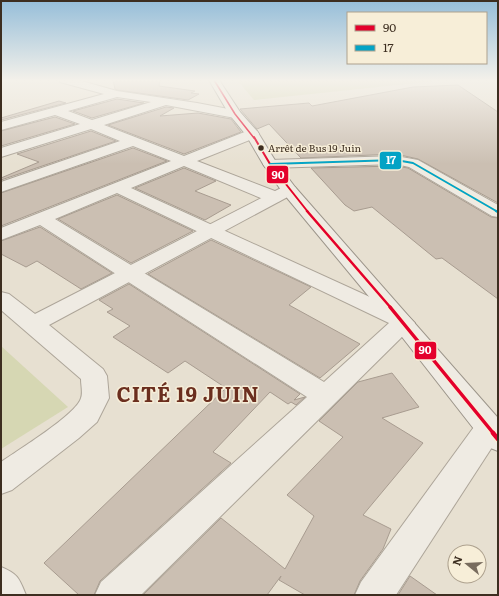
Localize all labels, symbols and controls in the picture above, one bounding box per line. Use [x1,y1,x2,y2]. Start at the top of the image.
legend [347,12,487,64]
text: 90 [383,18,396,36]
text: 17 [383,38,394,56]
place label: Arrêt de Bus 19 Juin [268,140,361,155]
marker: Arrêt de Bus 19 Juin [256,143,266,153]
line badge: 17 [379,151,402,170]
text: 17 [386,151,396,167]
line badge: 90 [266,165,289,184]
text: 90 [271,166,285,182]
line badge: 90 [414,341,437,360]
text: 90 [418,341,432,357]
district label: CITÉ 19 JUIN [117,378,259,408]
north arrow [447,544,487,584]
text: N [448,554,466,567]

